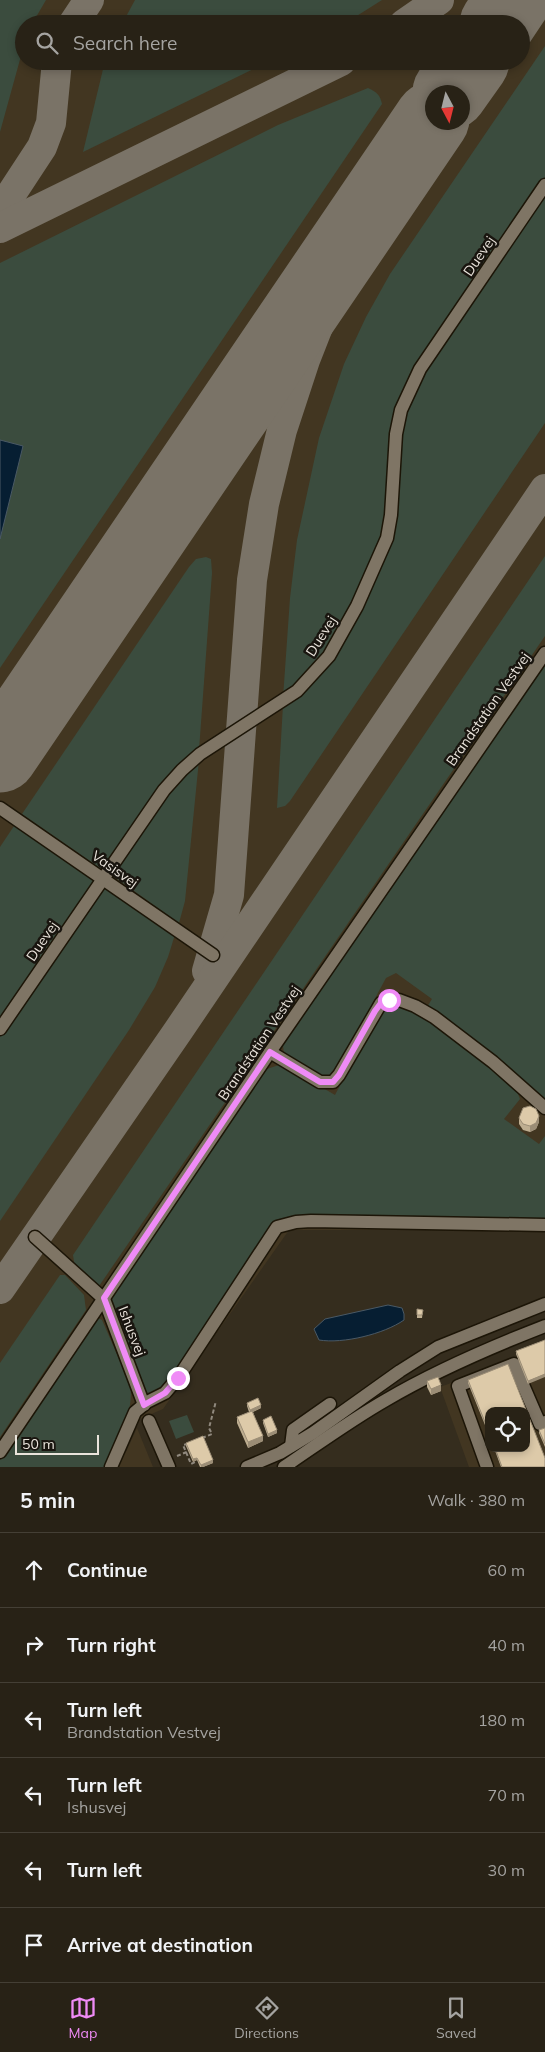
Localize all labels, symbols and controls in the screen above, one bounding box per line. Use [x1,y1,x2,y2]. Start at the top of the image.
search box [15,15,530,70]
icon: search [33,29,61,57]
text: Search here [73,31,177,55]
north arrow [425,85,470,130]
street label: Duevej [459,233,499,279]
street label: Duevej [302,612,340,660]
street label: Brandstation Vestvej [442,649,534,769]
street label: Vasisvej [88,847,142,891]
street label: Duevej [22,918,62,964]
street label: Brandstation Vestvej [214,982,304,1104]
route start [378,989,401,1012]
street label: Ishusvej [114,1304,150,1358]
route end [167,1367,190,1390]
map controls [485,1407,530,1452]
button: locate [485,1407,530,1452]
scale bar [15,1432,99,1455]
text: 50 m [22,1435,55,1453]
text: 5 min [20,1487,75,1513]
text: Walk · 380 m [427,1490,525,1510]
icon: ahead [20,1556,48,1584]
text: Continue [67,1558,147,1582]
text: 60 m [488,1560,525,1580]
icon: right [20,1631,48,1659]
text: Turn right [67,1633,156,1657]
text: 40 m [488,1635,525,1655]
text: Turn left [67,1698,142,1722]
icon: left [20,1706,48,1734]
text: 180 m [478,1710,525,1730]
text: Brandstation Vestvej [67,1722,221,1742]
text: Turn left [67,1773,142,1797]
icon: left [20,1781,48,1809]
text: 70 m [488,1785,525,1805]
text: Ishusvej [67,1797,126,1817]
icon: left [20,1856,48,1884]
text: Turn left [67,1858,142,1882]
text: 30 m [488,1860,525,1880]
icon: arrive [20,1931,48,1959]
text: Arrive at destination [67,1933,253,1957]
tab: Map [69,1994,97,2042]
tab: Directions [234,1994,299,2042]
tab: Saved [436,1994,476,2042]

